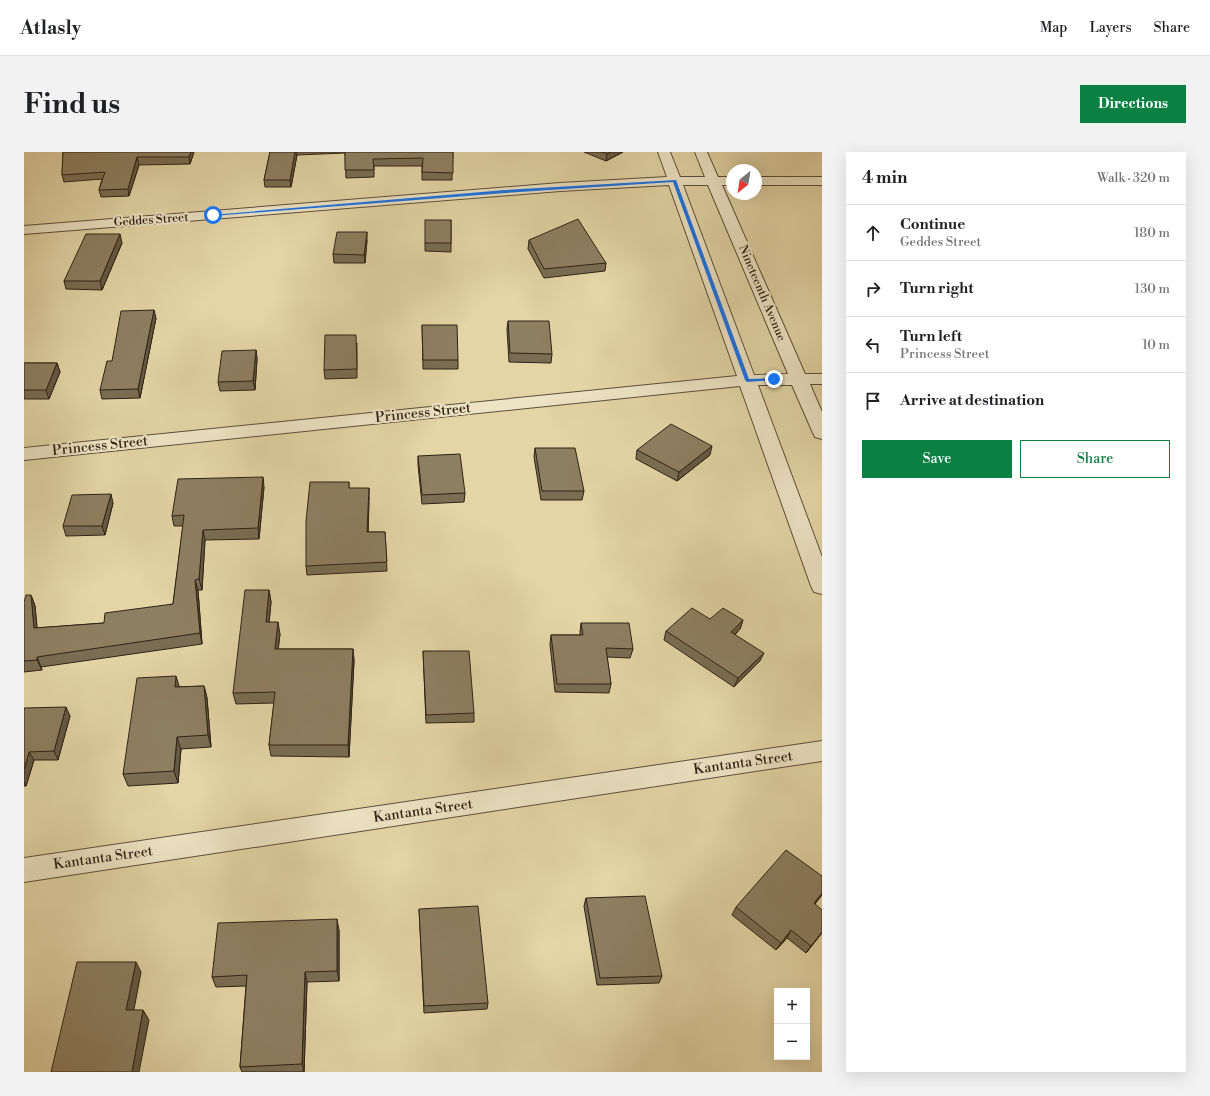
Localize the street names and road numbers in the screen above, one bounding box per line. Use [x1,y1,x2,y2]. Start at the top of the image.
street label: Geddes Street [113,210,190,230]
street label: Nineteenth Avenue [735,243,789,343]
street label: Princess Street [374,399,472,427]
street label: Princess Street [51,432,149,460]
street label: Kantanta Street [692,747,794,779]
street label: Kantanta Street [372,795,474,827]
street label: Kantanta Street [52,842,154,874]

